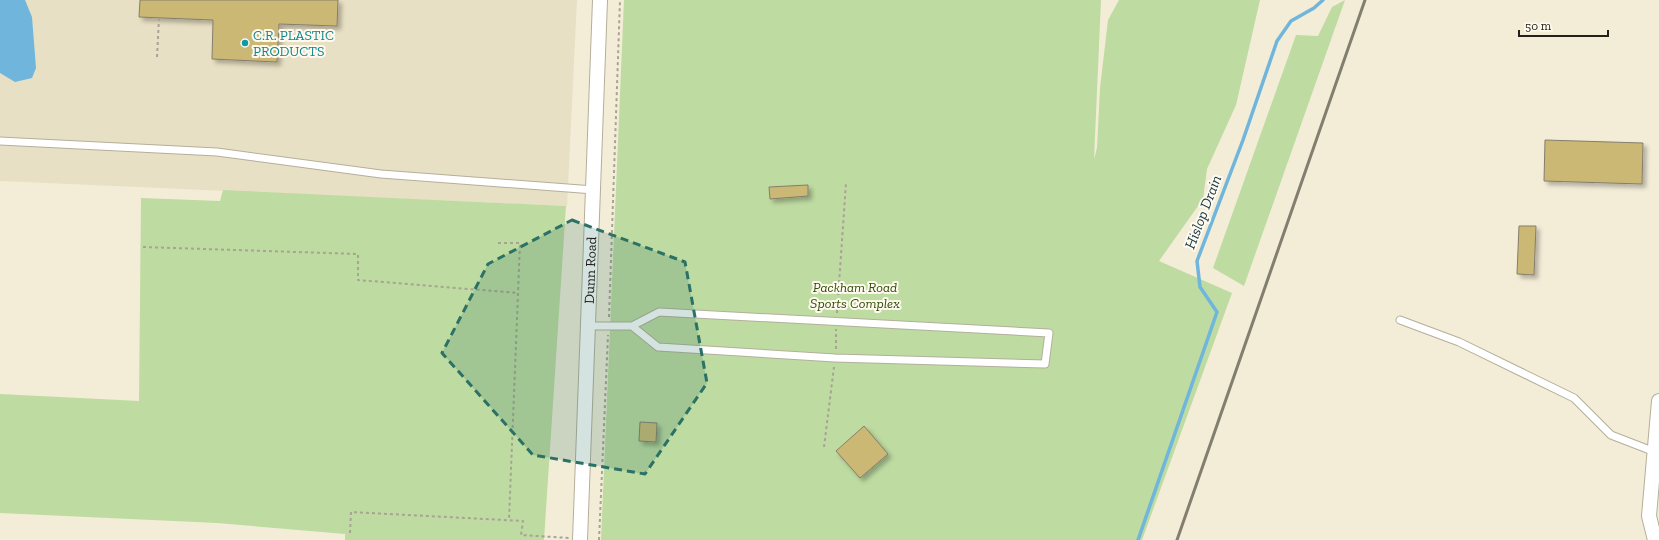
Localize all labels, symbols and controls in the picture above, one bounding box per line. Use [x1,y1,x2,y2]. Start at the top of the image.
scale bar [1519,12,1608,38]
text: 50 m [1525,19,1552,33]
place label: C.R. PLASTIC PRODUCTS [253,27,334,60]
marker: C.R. PLASTIC PRODUCTS [240,38,250,48]
water label: Hislop Drain [1181,173,1225,251]
street label: Dunn Road [580,236,600,304]
park label: Packham Road Sports Complex [810,279,900,312]

